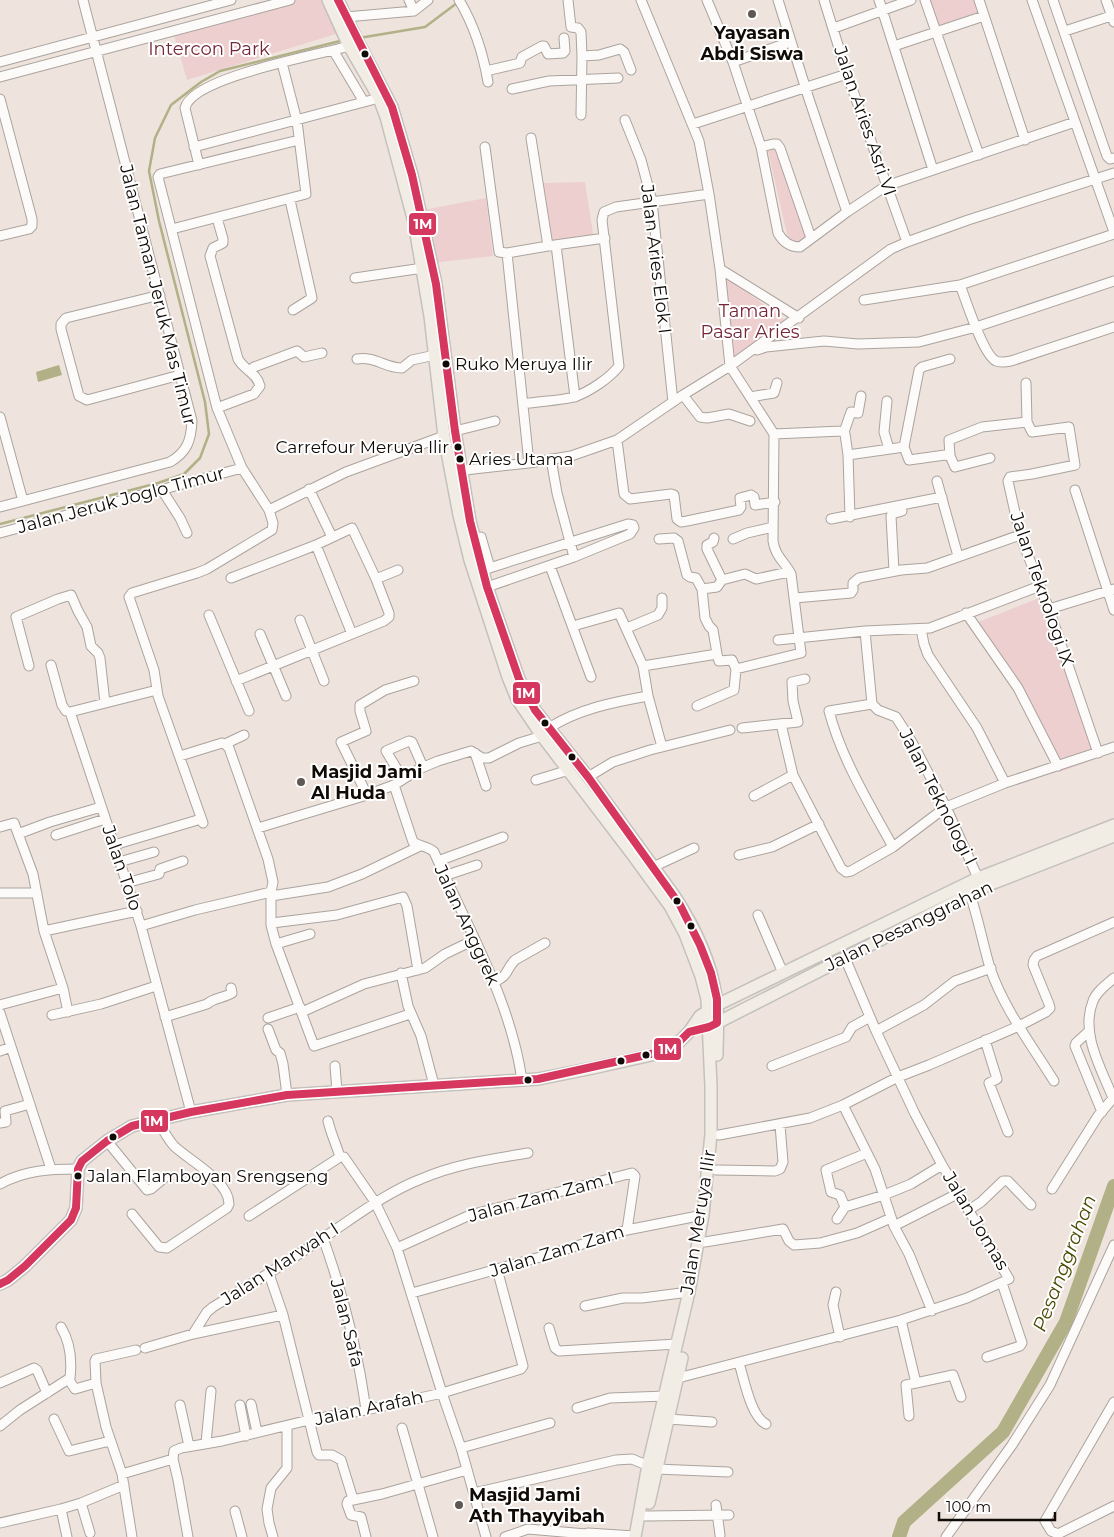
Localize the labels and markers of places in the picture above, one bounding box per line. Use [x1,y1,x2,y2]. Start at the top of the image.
marker: Yayasan Abdi Siswa [746,8,758,20]
place label: Yayasan Abdi Siswa [699,22,804,65]
unlabelled marker [360,49,370,59]
place label: Ruko Meruya Ilir [455,354,593,374]
marker: Ruko Meruya Ilir [441,359,451,369]
place label: Carrefour Meruya Ilir [275,437,449,457]
marker: Carrefour Meruya Ilir [453,442,463,452]
place label: Aries Utama [469,449,574,469]
marker: Aries Utama [455,454,465,464]
unlabelled marker [540,718,550,728]
unlabelled marker [567,752,577,762]
place label: Masjid Jami Al Huda [310,761,423,804]
marker: Masjid Jami Al Huda [295,776,307,788]
unlabelled marker [672,896,682,906]
unlabelled marker [686,921,696,931]
unlabelled marker [641,1050,651,1060]
unlabelled marker [616,1056,626,1066]
unlabelled marker [523,1075,533,1085]
unlabelled marker [108,1132,118,1142]
place label: Jalan Flamboyan Srengseng [86,1166,328,1186]
marker: Jalan Flamboyan Srengseng [73,1171,83,1181]
place label: Masjid Jami Ath Thayyibah [468,1484,605,1527]
marker: Masjid Jami Ath Thayyibah [453,1499,465,1511]

